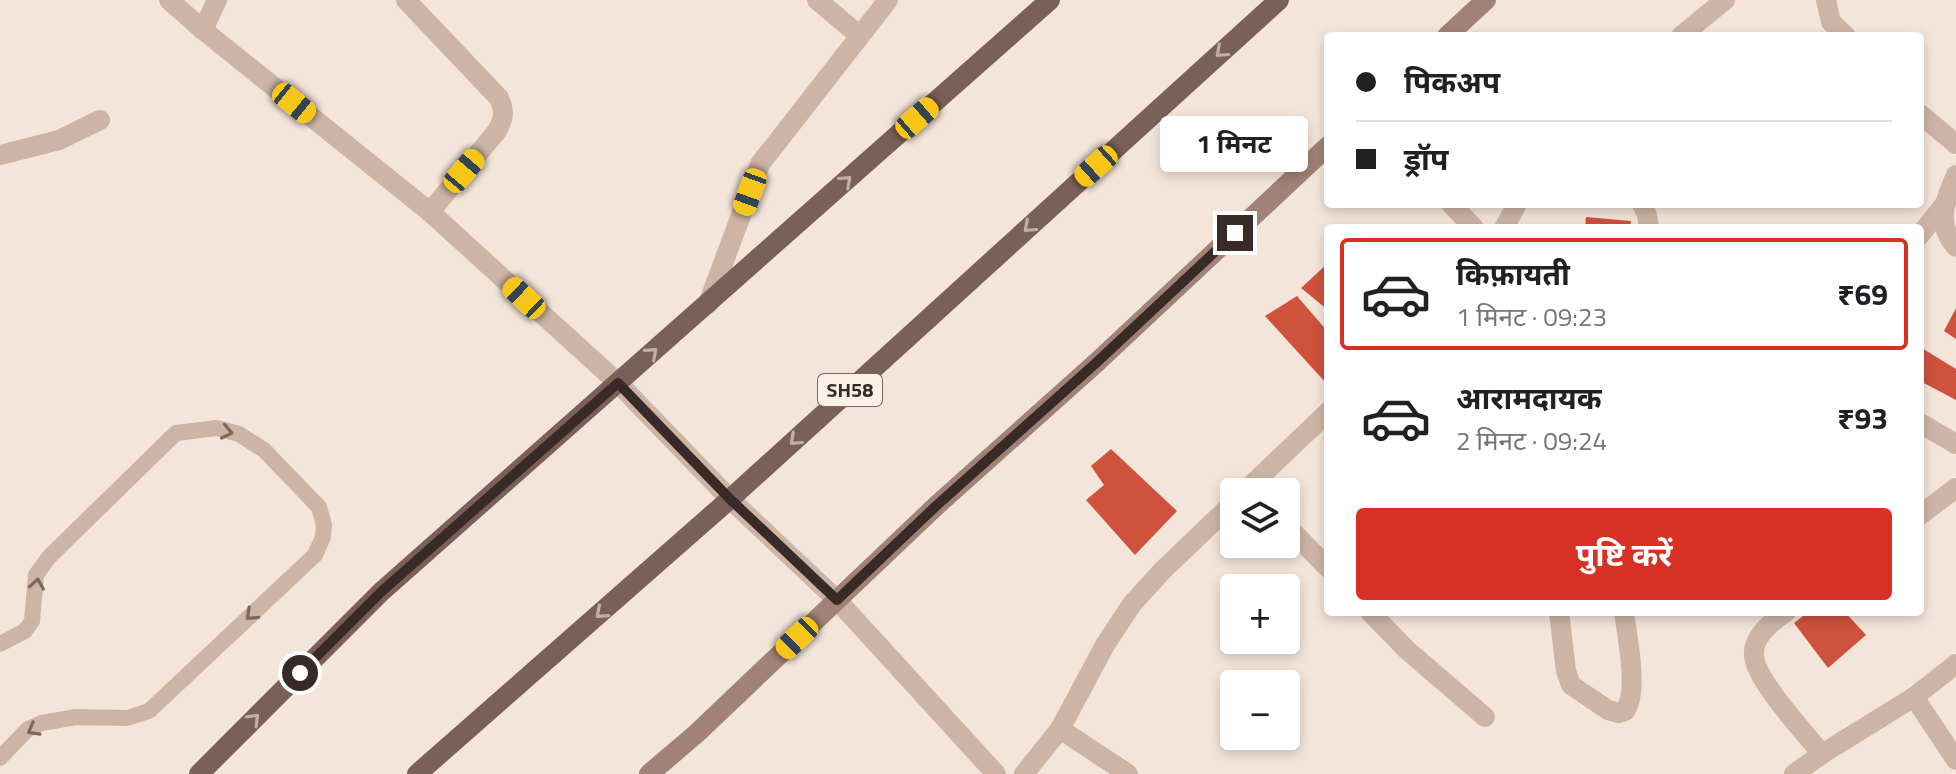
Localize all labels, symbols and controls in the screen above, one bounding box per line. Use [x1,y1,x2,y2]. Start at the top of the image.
one-way arrow [1216,43,1231,57]
text: पिकअप [1404,59,1500,105]
car [268,79,320,127]
car [891,93,943,143]
callout: 1 मिनट [1161,117,1309,173]
text: 1 मिनट [1197,124,1271,163]
text: ड्रॉप [1404,136,1448,182]
car [1070,141,1122,191]
car [439,145,489,197]
car [731,165,769,219]
one-way arrow [837,176,852,191]
route end [1217,215,1253,251]
one-way arrow [1024,218,1038,233]
text: किफ़ायती [1456,251,1570,297]
icon: car [1360,258,1432,330]
text: ₹69 [1837,271,1888,317]
car [498,273,550,323]
text: 1 मिनट · 09:23 [1456,297,1607,336]
one-way arrow [642,349,657,363]
road number: SH58 [818,374,882,406]
text: आरामदायक [1456,375,1602,421]
icon: car [1360,382,1432,454]
text: ₹93 [1837,395,1888,441]
text: 2 मिनट · 09:24 [1456,421,1607,460]
one-way arrow [219,423,233,440]
one-way arrow [790,430,805,445]
map controls [1220,478,1300,750]
button: layers [1220,478,1300,558]
button: पुष्टि करें [1356,508,1892,600]
button: + [1220,574,1300,654]
one-way arrow [28,578,45,591]
one-way arrow [595,603,610,617]
one-way arrow [246,606,260,621]
car [771,613,823,663]
route start [282,655,318,691]
button: − [1220,670,1300,750]
one-way arrow [245,714,259,728]
one-way arrow [27,720,41,735]

